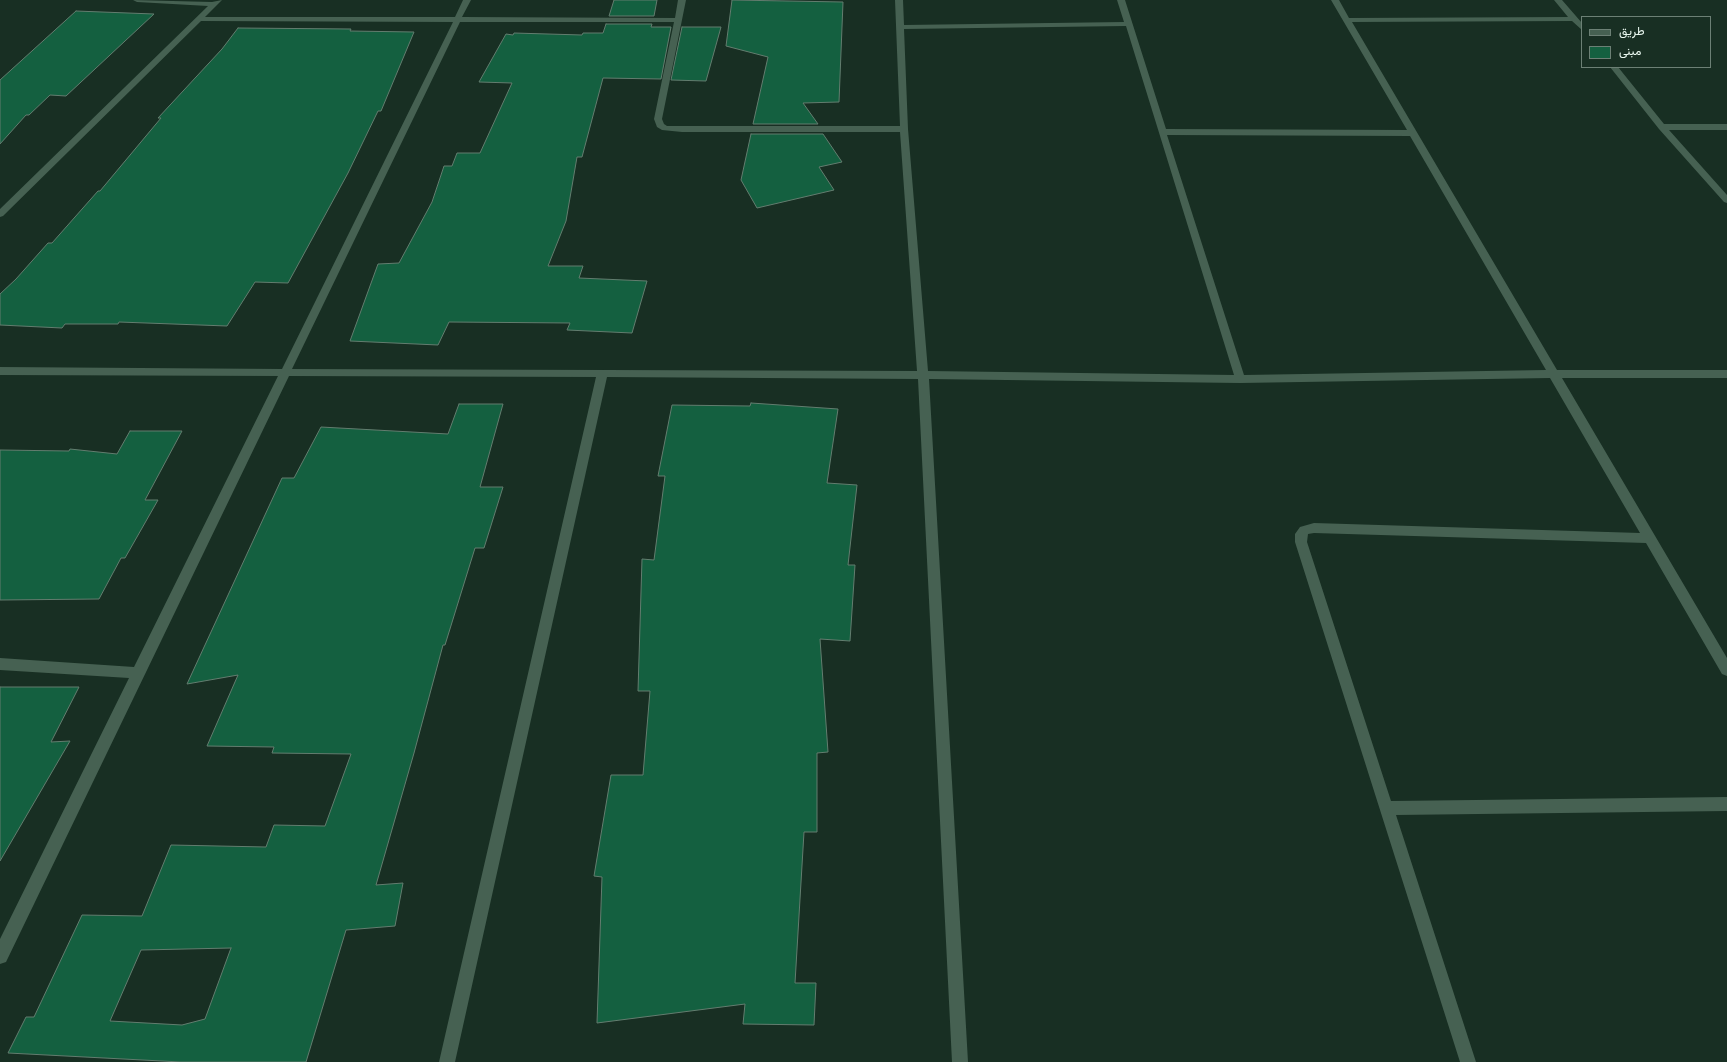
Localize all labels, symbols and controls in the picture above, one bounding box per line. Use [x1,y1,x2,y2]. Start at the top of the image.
legend [1581,16,1711,68]
text: طريق [1619,24,1644,38]
text: مبنى [1619,44,1641,58]

